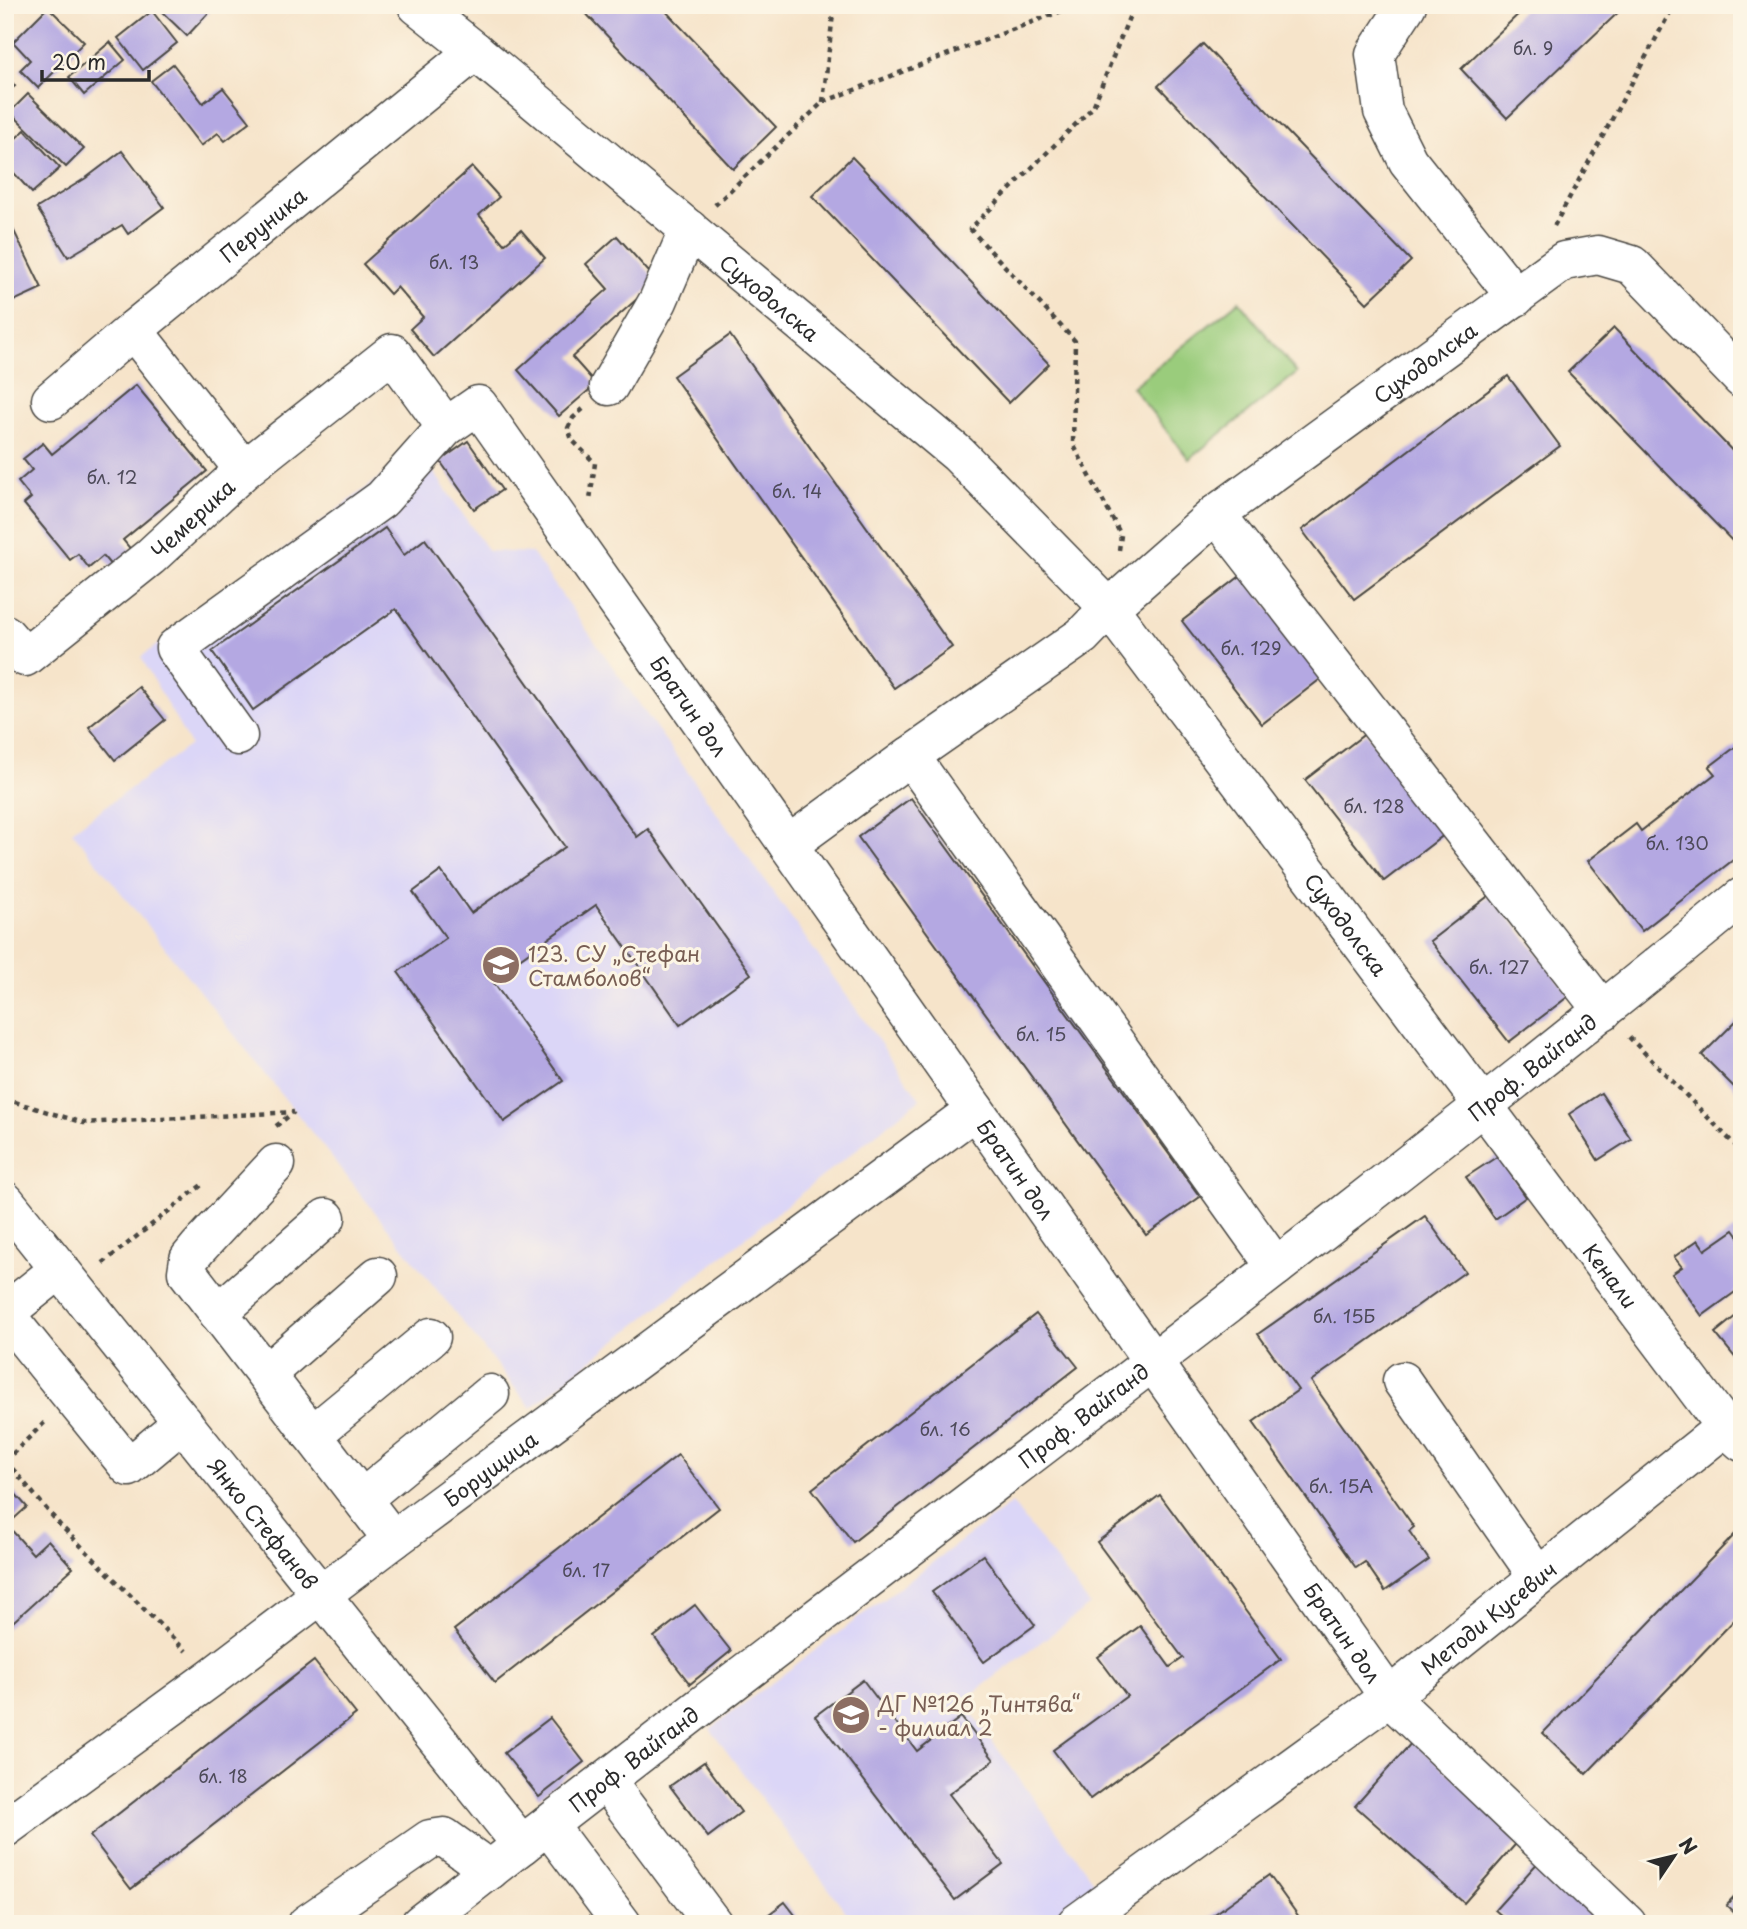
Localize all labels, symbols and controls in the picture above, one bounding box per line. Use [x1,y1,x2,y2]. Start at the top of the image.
house number: бл. 9 [1513,34,1553,61]
scale bar [42,38,149,82]
text: 20 m [52,45,106,77]
street label: Перуника [212,179,314,270]
street label: Суходолска [713,246,827,348]
house number: бл. 13 [429,248,479,275]
street label: Суходолска [1366,314,1483,411]
house number: бл. 12 [86,463,138,490]
street label: Чемерика [143,470,242,565]
house number: бл. 14 [772,477,822,504]
house number: бл. 129 [1220,634,1282,661]
street label: Братин дол [643,648,737,762]
house number: бл. 128 [1343,792,1405,819]
house number: бл. 130 [1645,829,1709,856]
street label: Суходолска [1297,866,1396,982]
place label: 123. СУ „Стефан Стамболов“ [528,937,700,993]
school or university icon: 123. СУ „Стефан Стамболов“ [480,944,522,986]
house number: бл. 127 [1469,953,1529,980]
street label: Проф. Вайганд [1460,1005,1603,1128]
house number: бл. 15 [1016,1020,1066,1047]
street label: Братин дол [970,1112,1063,1226]
street label: Кенали [1576,1236,1646,1315]
house number: бл. 15Б [1313,1302,1375,1329]
street label: Проф. Вайганд [1011,1355,1155,1475]
house number: бл. 16 [919,1415,971,1442]
street label: Борущица [436,1422,545,1514]
street label: Янко Стефанов [201,1450,326,1596]
house number: бл. 15А [1309,1472,1373,1499]
street label: Методи Кусевич [1413,1553,1563,1682]
house number: бл. 17 [562,1556,610,1583]
street label: Братин дол [1297,1575,1390,1689]
place label: ДГ №126 „Тинтява“ - филиал 2 [877,1687,1081,1743]
school or university icon: ДГ №126 „Тинтява“ - филиал 2 [830,1694,872,1736]
street label: Проф. Вайганд [561,1698,705,1819]
house number: бл. 18 [198,1762,248,1789]
north arrow [1638,1820,1708,1890]
text: N [1673,1831,1705,1860]

